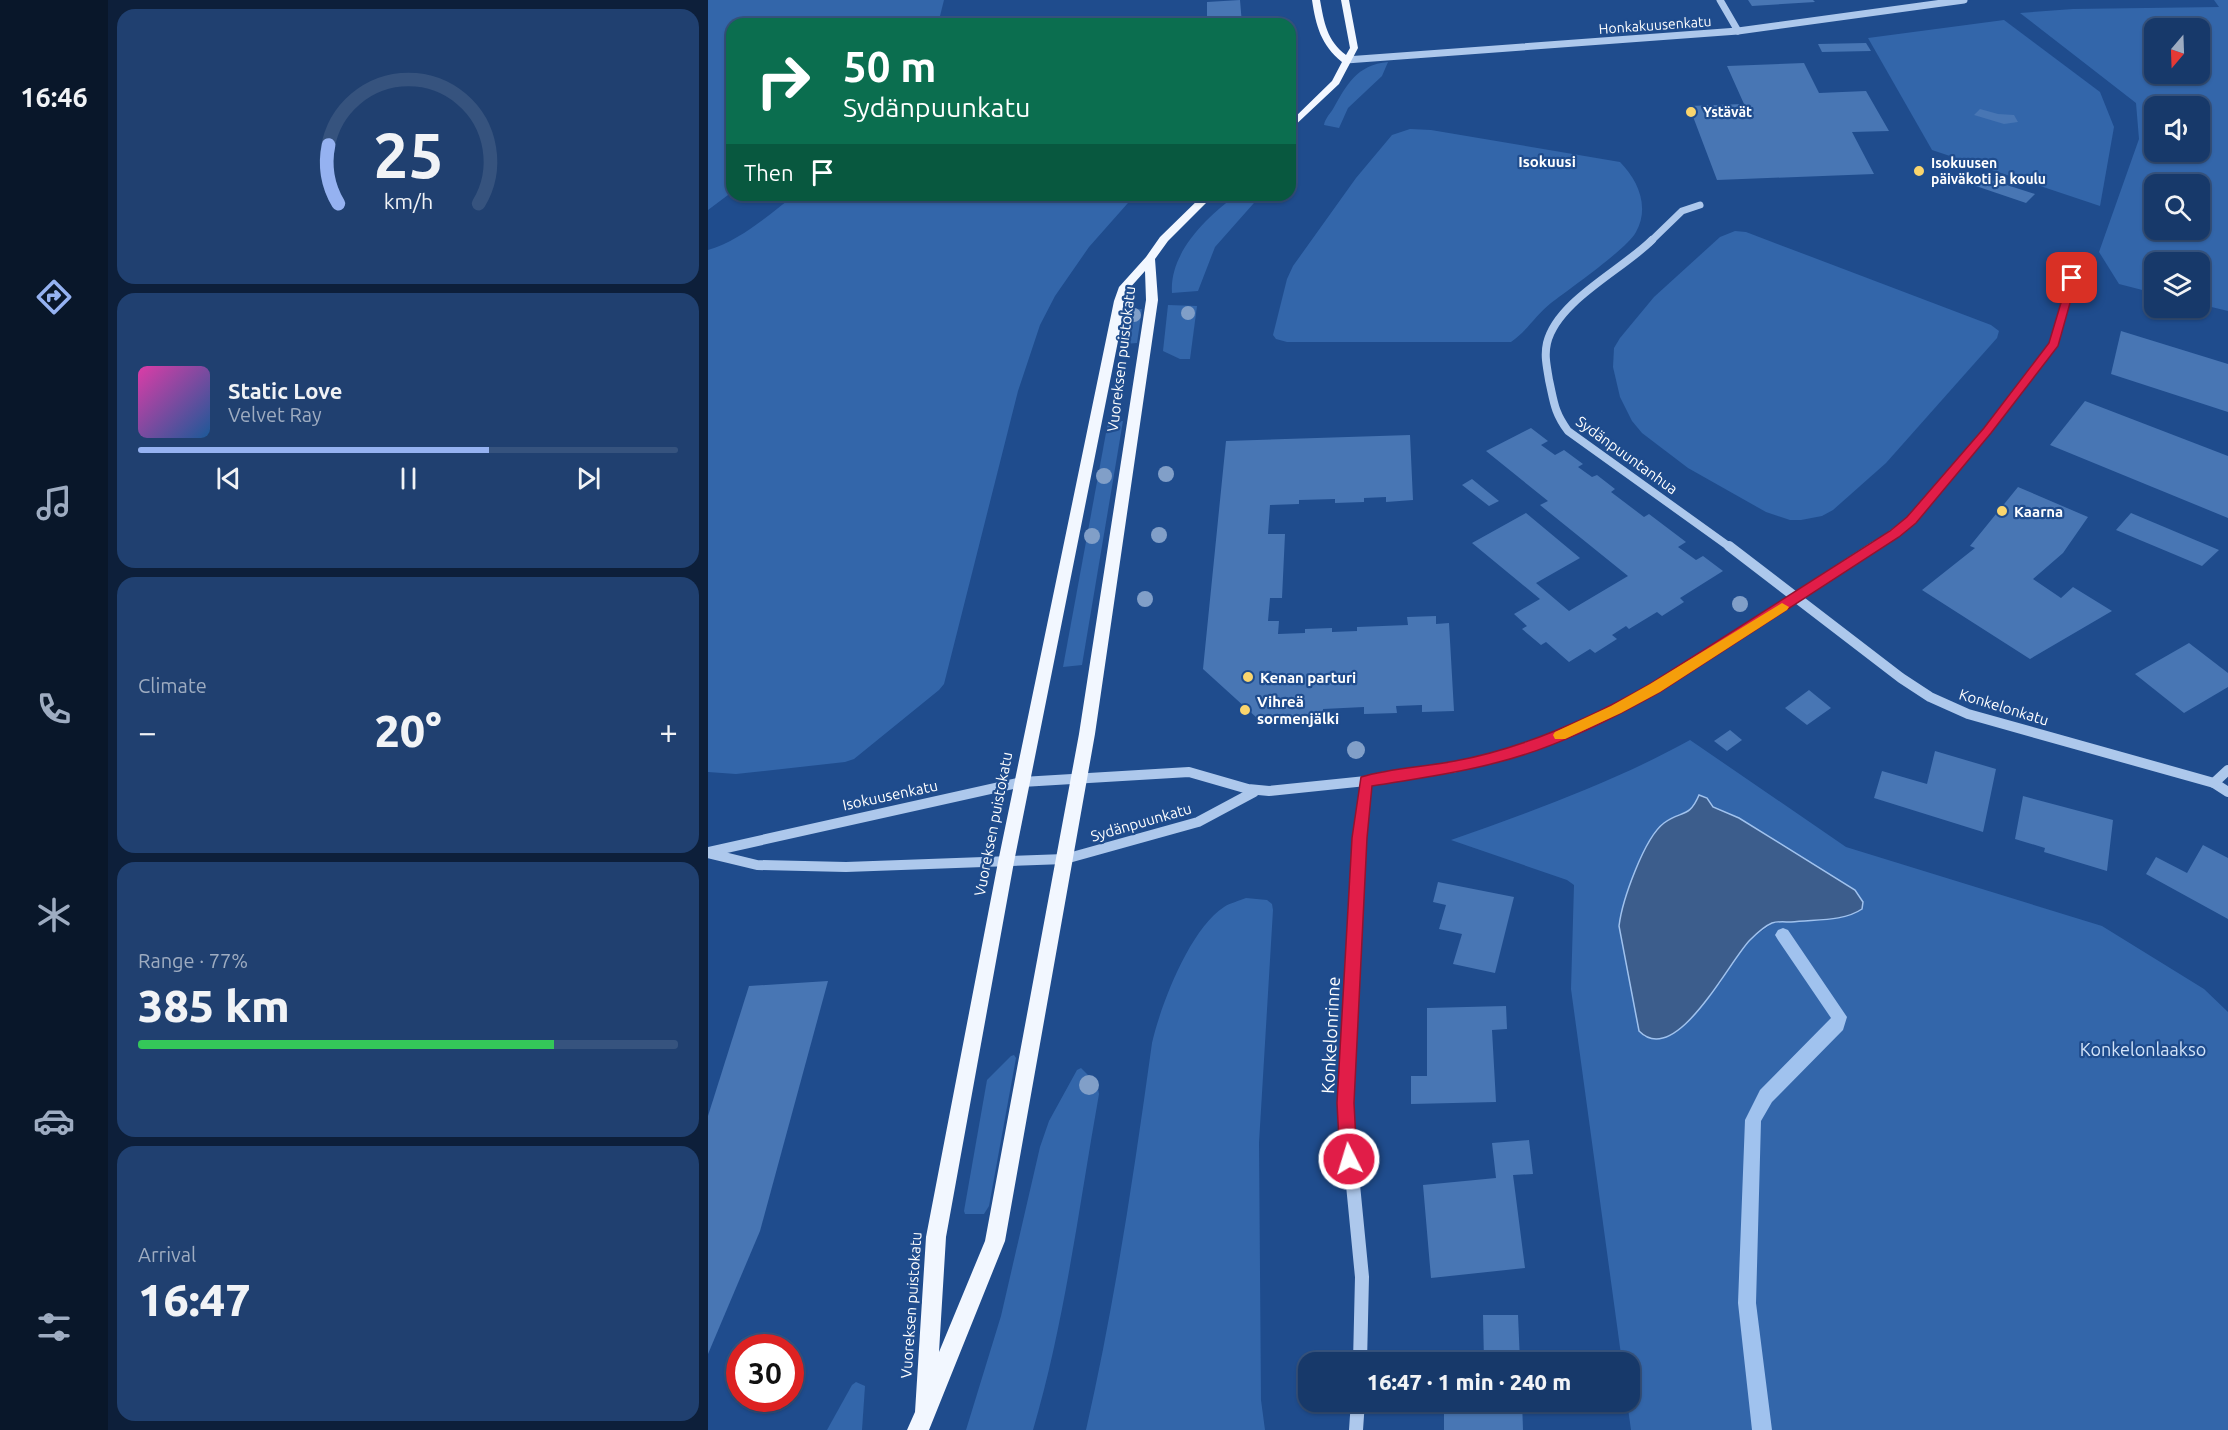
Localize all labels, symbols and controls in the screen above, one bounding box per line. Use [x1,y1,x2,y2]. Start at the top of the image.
street label: Honkakuusenkatu [1598,13,1712,37]
north arrow [2144,18,2210,84]
map controls [2144,18,2210,318]
icon: right [744,42,822,120]
text: 50 m [843,43,937,90]
text: 16:46 [20,82,88,112]
text: Sydänpuunkatu [843,92,1030,122]
button: sound [2144,96,2210,162]
place label: Ystävät [1703,104,1752,120]
marker: Ystävät [1684,105,1698,119]
text: 25 [373,120,443,190]
district label: Isokuusi [1518,153,1576,170]
place label: Isokuusen päiväkoti ja koulu [1931,155,2046,187]
icon: arrive [806,156,839,189]
text: Then [744,160,794,185]
marker: Isokuusen päiväkoti ja koulu [1912,164,1926,178]
button: search [2144,174,2210,240]
text: km/h [383,189,433,213]
pin [2046,252,2097,303]
button: layers [2144,252,2210,318]
icon: arrive [2055,261,2088,294]
icon: directions [33,276,75,318]
street label: Vuoreksen puistokatu [1104,285,1138,433]
text: Static Love [228,378,343,403]
text: Velvet Ray [228,403,322,426]
street label: Sydänpuuntanhua [1573,412,1681,498]
icon: previous [212,462,245,495]
icon: pause [392,462,425,495]
icon: next [572,462,605,495]
icon: music [33,482,75,524]
place label: Kaarna [2014,503,2063,520]
marker: Kaarna [1995,504,2009,518]
place label: Kenan parturi [1260,669,1356,686]
marker: Kenan parturi [1241,670,1255,684]
text: Climate [138,674,207,697]
street label: Konkelonkatu [1957,685,2051,729]
icon: phone [33,688,75,730]
place label: Vihreä sormenjälki [1257,693,1339,727]
marker: Vihreä sormenjälki [1238,703,1252,717]
text: 20° [374,705,442,756]
text: − [138,713,157,750]
text: + [659,713,678,750]
street label: Vuoreksen puistokatu [971,750,1015,898]
street label: Isokuusenkatu [841,777,939,813]
street label: Sydänpuunkatu [1089,799,1193,845]
icon: climate [33,894,75,936]
text: Range · 77% [138,949,248,972]
street label: Konkelonrinne [1317,976,1343,1094]
text: 385 km [138,980,290,1031]
park label: Konkelonlaakso [2080,1039,2206,1059]
icon: car [33,1100,75,1142]
position arrow [1317,1127,1381,1191]
street label: Vuoreksen puistokatu [897,1231,925,1379]
text: Arrival [138,1243,196,1266]
text: 16:47 [138,1274,251,1325]
icon: filters [33,1306,75,1348]
speed limit sign: 30 [726,1334,804,1412]
text: 16:47 · 1 min · 240 m [1367,1369,1571,1394]

